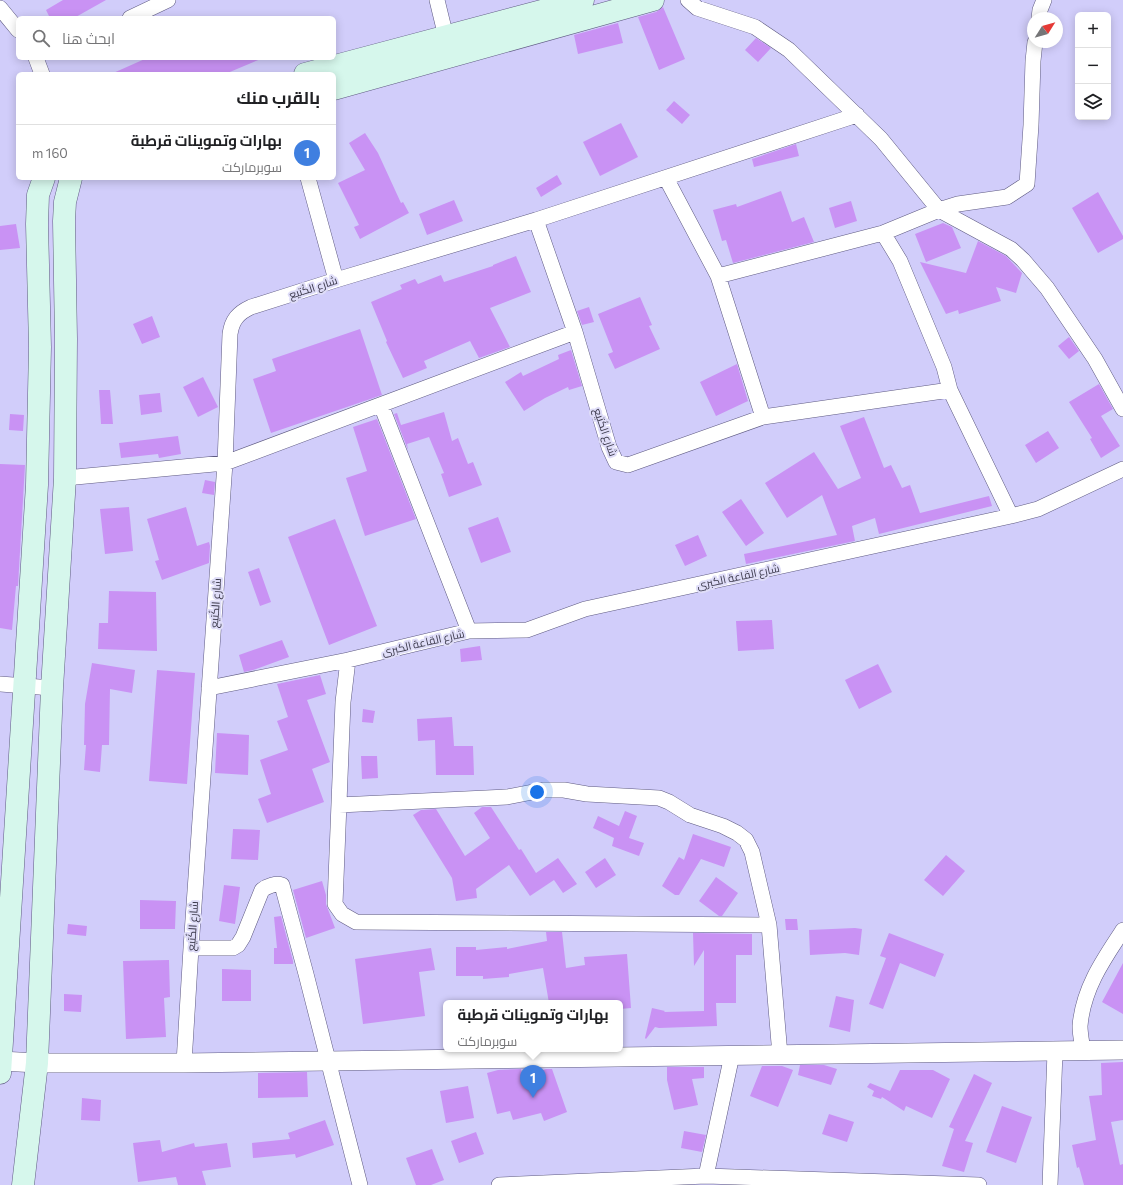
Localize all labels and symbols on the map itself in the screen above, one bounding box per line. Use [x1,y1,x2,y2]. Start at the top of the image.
north arrow [1027,12,1063,48]
street label: شارع الكُتيع [287,273,339,303]
street label: شارع الكُتيع [590,406,620,458]
street label: شارع القاعة الكبرى [695,561,781,593]
street label: شارع الكُتيع [207,578,225,629]
street label: شارع القاعة الكبرى [380,626,466,660]
your location [527,782,547,802]
street label: شارع الكُتيع [184,901,202,952]
pin: 1 [520,1065,546,1098]

